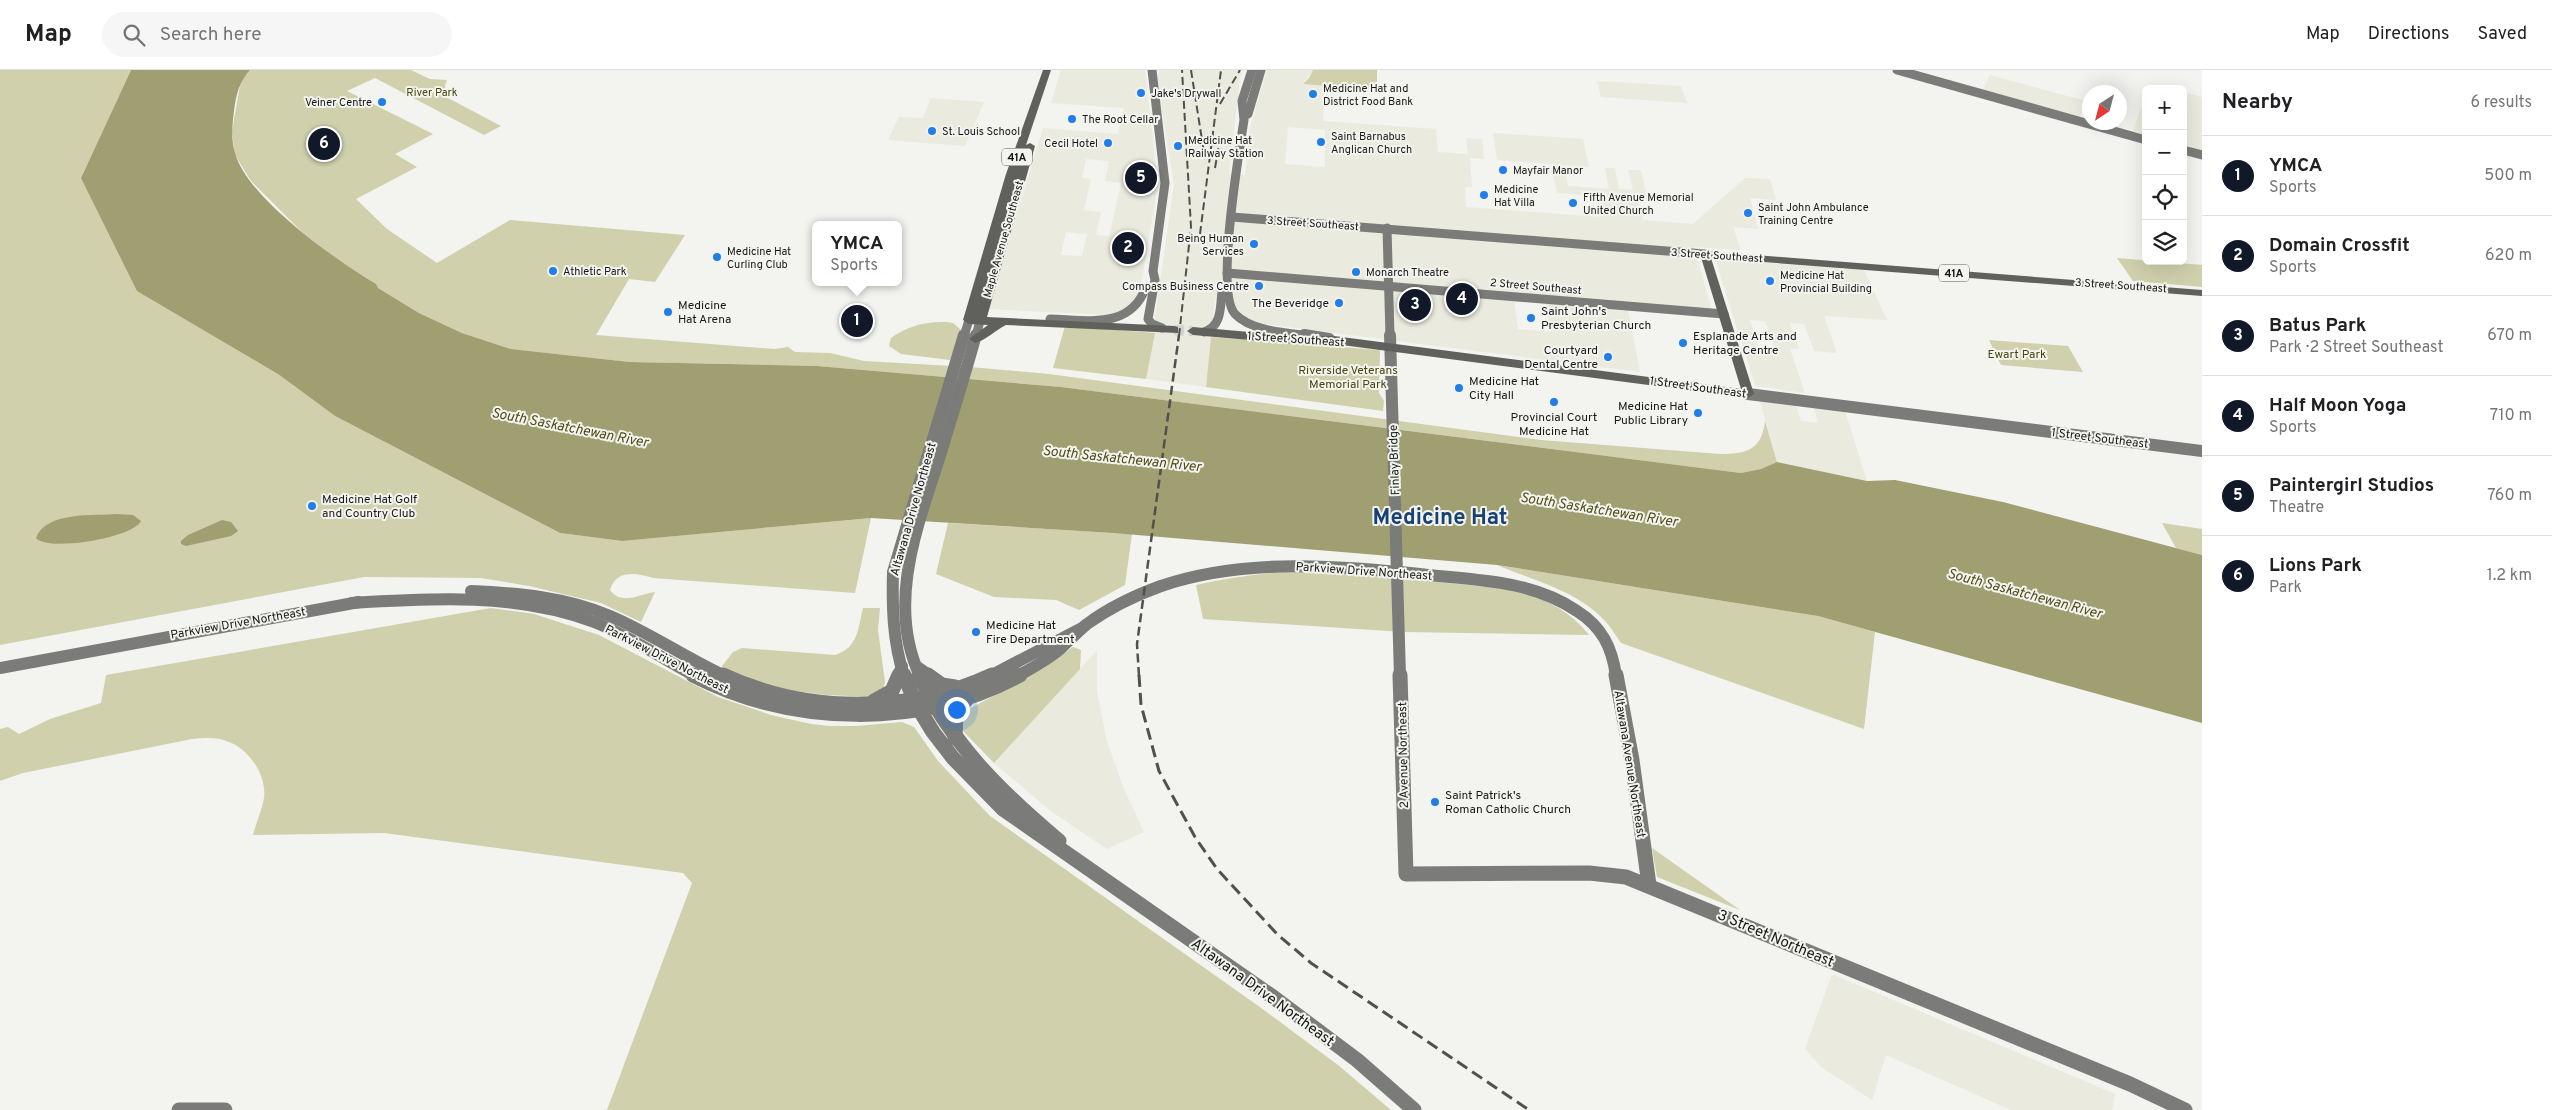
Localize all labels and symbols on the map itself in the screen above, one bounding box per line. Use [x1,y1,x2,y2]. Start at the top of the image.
place label: Medicine Hat and District Food Bank [1323,82,1413,109]
north arrow [2082,85,2127,130]
park label: River Park [406,86,458,100]
marker: Jake's Drywall [1135,87,1147,99]
place label: Jake's Drywall [1151,87,1221,101]
marker: Medicine Hat and District Food Bank [1307,88,1319,100]
place label: Veiner Centre [305,96,372,110]
marker: Veiner Centre [376,96,388,108]
marker: The Root Cellar [1066,113,1078,125]
place label: The Root Cellar [1082,113,1159,127]
pin: 6 [308,125,340,163]
marker: St. Louis School [926,125,938,137]
place label: St. Louis School [942,125,1020,139]
place label: Saint Barnabus Anglican Church [1331,130,1412,157]
place label: Medicine Hat Railway Station [1188,134,1264,161]
marker: Saint Barnabus Anglican Church [1315,136,1327,148]
place label: Cecil Hotel [1044,137,1098,151]
marker: Cecil Hotel [1102,137,1114,149]
marker: Medicine Hat Railway Station [1172,140,1184,152]
road number: 41A [1002,148,1032,165]
pin: 5 [1125,159,1157,197]
marker: Mayfair Manor [1497,164,1509,176]
place label: Mayfair Manor [1513,164,1584,178]
street label: Maple Avenue Southeast [981,179,1027,299]
place label: Medicine Hat Villa [1494,183,1539,210]
marker: Medicine Hat Villa [1478,189,1490,201]
place label: Fifth Avenue Memorial United Church [1583,191,1694,218]
marker: Fifth Avenue Memorial United Church [1567,197,1579,209]
place label: Saint John Ambulance Training Centre [1758,201,1869,228]
marker: Saint John Ambulance Training Centre [1742,207,1754,219]
street label: 3 Street Southeast [1267,214,1359,234]
pin: 2 [1112,229,1144,267]
place label: Being Human Services [1177,232,1244,259]
marker: Being Human Services [1248,238,1260,250]
place label: Medicine Hat Curling Club [727,245,791,272]
street label: 3 Street Southeast [1671,246,1763,266]
marker: Medicine Hat Curling Club [711,251,723,263]
road number: 41A [1939,264,1969,282]
marker: Athletic Park [547,265,559,277]
place label: Athletic Park [563,265,627,279]
marker: Monarch Theatre [1350,266,1362,278]
place label: Monarch Theatre [1366,266,1449,280]
place label: Medicine Hat Provincial Building [1780,269,1872,296]
marker: Medicine Hat Provincial Building [1764,275,1776,287]
street label: 2 Street Southeast [1489,276,1582,298]
street label: 3 Street Southeast [2075,276,2167,296]
place label: Compass Business Centre [1122,280,1249,294]
marker: Compass Business Centre [1253,280,1265,292]
pin: 4 [1446,280,1478,318]
pin: 3 [1399,286,1431,324]
place label: The Beveridge [1251,296,1329,312]
marker: The Beveridge [1333,297,1345,309]
place label: Medicine Hat Arena [678,298,731,328]
pin: 1 [841,302,873,340]
place label: Saint John's Presbyterian Church [1541,304,1651,334]
marker: Medicine Hat Arena [662,306,674,318]
marker: Saint John's Presbyterian Church [1525,312,1537,324]
street label: 1 Street Southeast [1247,329,1345,351]
place label: Esplanade Arts and Heritage Centre [1693,329,1797,359]
marker: Esplanade Arts and Heritage Centre [1677,337,1689,349]
place label: Courtyard Dental Centre [1524,343,1598,373]
park label: Ewart Park [1988,347,2046,363]
marker: Courtyard Dental Centre [1602,351,1614,363]
park label: Riverside Veterans Memorial Park [1298,363,1398,393]
street label: 1 Street Southeast [1648,373,1747,403]
place label: Medicine Hat City Hall [1469,374,1539,404]
marker: Medicine Hat City Hall [1453,382,1465,394]
marker: Provincial Court Medicine Hat [1548,396,1560,408]
place label: Medicine Hat Public Library [1614,399,1688,429]
water label: South Saskatchewan River [490,405,651,452]
marker: Medicine Hat Public Library [1692,407,1704,419]
place label: Provincial Court Medicine Hat [1511,410,1597,440]
street label: Finlay Bridge [1386,424,1404,496]
street label: 1 Street Southeast [2050,425,2149,453]
street label: Altawana Drive Northeast [887,441,941,578]
water label: South Saskatchewan River [1042,443,1204,476]
water label: South Saskatchewan River [1519,490,1680,532]
place label: Medicine Hat Golf and Country Club [322,492,417,522]
marker: Medicine Hat Golf and Country Club [306,500,318,512]
district label: Medicine Hat [1373,505,1507,532]
street label: Parkview Drive Northeast [1295,559,1433,585]
water label: South Saskatchewan River [1946,566,2105,624]
street label: Parkview Drive Northeast [169,604,307,644]
place label: Medicine Hat Fire Department [986,618,1074,648]
street label: Parkview Drive Northeast [602,622,731,698]
marker: Medicine Hat Fire Department [970,626,982,638]
street label: Altawana Avenue Northeast [1609,689,1649,839]
your location [944,697,970,723]
street label: 2 Avenue Northeast [1395,702,1413,808]
place label: Saint Patrick's Roman Catholic Church [1445,788,1571,818]
marker: Saint Patrick's Roman Catholic Church [1429,796,1441,808]
street label: 3 Street Northeast [1714,906,1837,973]
street label: Altawana Drive Northeast [1187,935,1337,1052]

